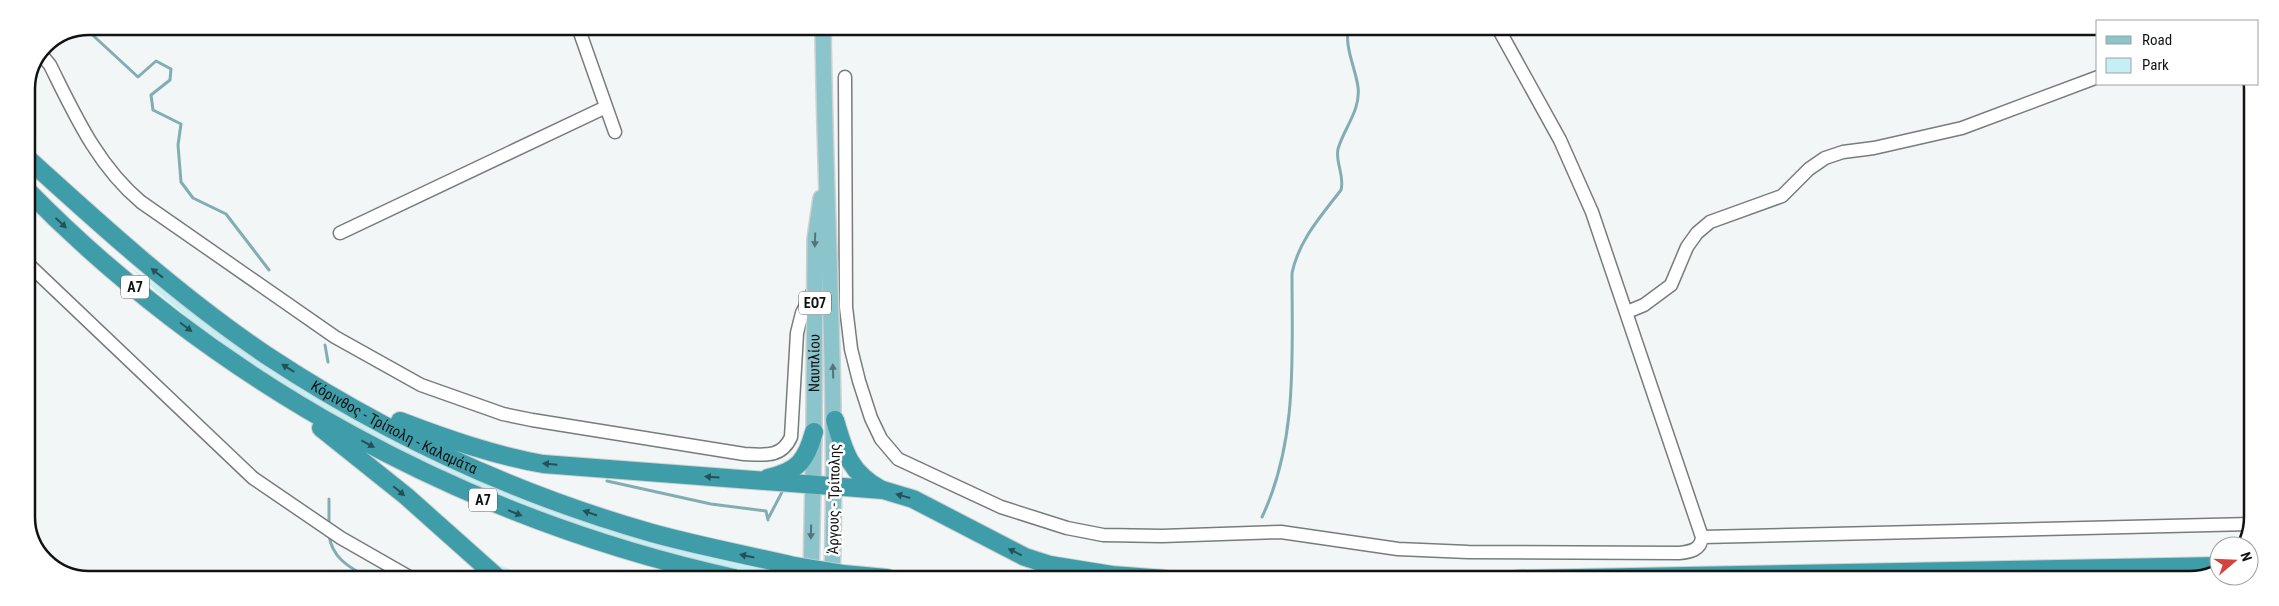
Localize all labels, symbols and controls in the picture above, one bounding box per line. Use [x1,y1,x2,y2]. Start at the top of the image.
legend [2096,20,2259,85]
text: Road [2142,31,2172,49]
text: Park [2142,56,2169,74]
one-way arrow [55,217,67,229]
one-way arrow [811,232,819,248]
one-way arrow [151,267,164,278]
road number: Α7 [121,276,149,298]
road number: ΕΟ7 [799,292,831,314]
one-way arrow [179,321,192,332]
street label: Ναυπλίου [805,334,824,392]
one-way arrow [829,363,837,379]
one-way arrow [282,364,295,373]
street label: Κόρινθος - Τρίπολη - Καλαμάτα [308,377,481,478]
one-way arrow [361,440,376,448]
street label: Άργους - Τρίπολης [824,443,844,555]
one-way arrow [542,460,558,468]
one-way arrow [704,472,720,480]
one-way arrow [393,485,405,497]
road number: Α7 [469,488,497,512]
one-way arrow [896,491,911,499]
one-way arrow [508,509,523,517]
one-way arrow [582,509,597,517]
one-way arrow [807,524,815,540]
north arrow [2209,536,2259,586]
one-way arrow [1007,548,1022,556]
text: N [2237,550,2255,563]
one-way arrow [738,551,754,559]

